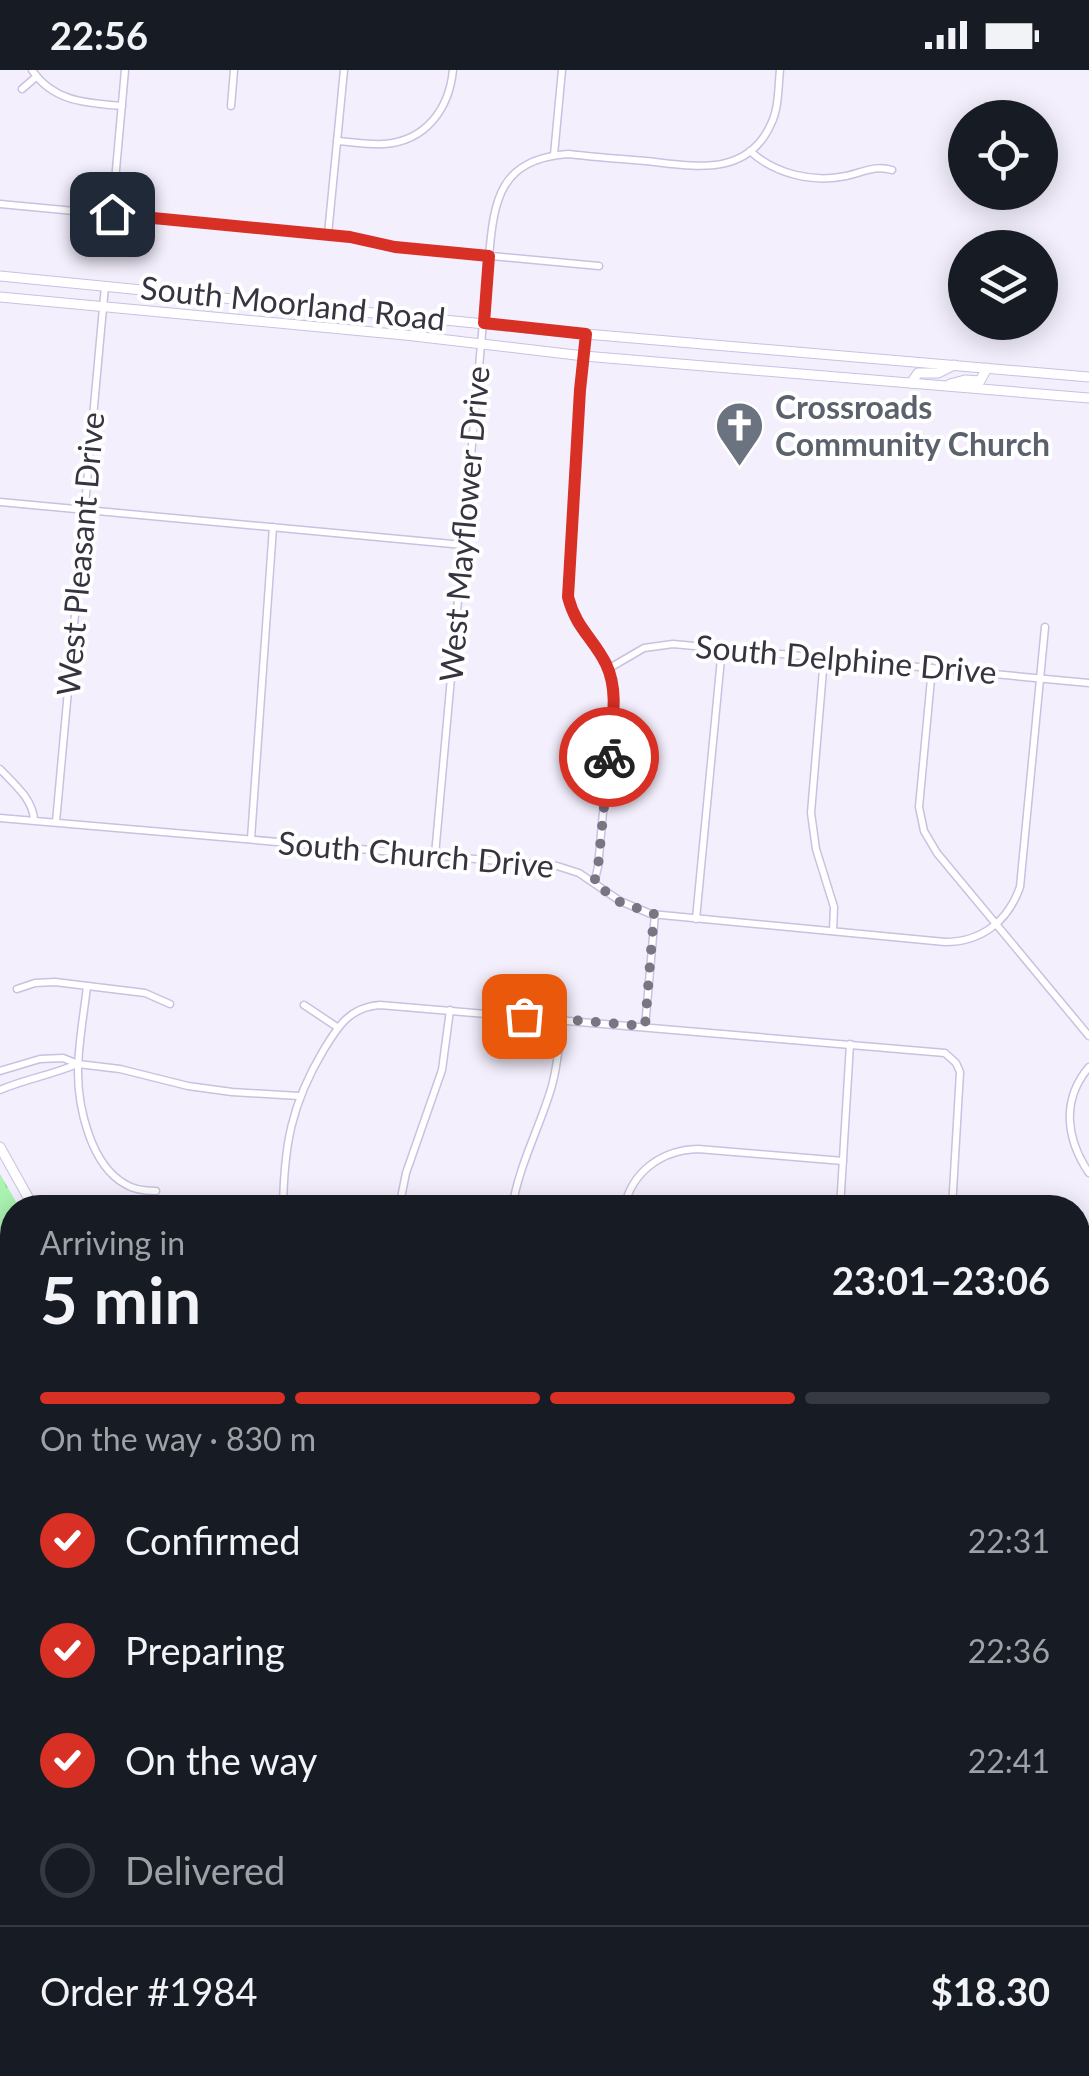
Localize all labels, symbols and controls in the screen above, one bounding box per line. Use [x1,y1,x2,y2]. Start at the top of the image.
text: 22:56 [50,12,148,58]
map controls [948,100,1058,340]
button: locate [948,100,1058,210]
pin [70,172,155,257]
icon: home [85,187,140,242]
button: layers [948,230,1058,340]
street label: South Moorland Road [139,267,448,338]
street label: West Mayflower Drive [430,364,497,683]
place label: Crossroads Community Church [775,387,1050,463]
church icon: Crossroads Community Church [714,400,766,468]
street label: West Pleasant Drive [48,410,111,697]
street label: South Delphine Drive [694,626,998,691]
courier [559,707,659,807]
icon: bike [582,730,637,785]
street label: South Church Drive [277,822,556,885]
pin [482,974,567,1059]
icon: bag [497,989,552,1044]
text: Arriving in [40,1223,185,1262]
text: 23:01–23:06 [832,1257,1050,1303]
text: 5 min [40,1260,201,1338]
text: On the way · 830 m [40,1419,316,1458]
icon: check [40,1513,95,1568]
text: Confirmed [125,1517,301,1563]
text: 22:31 [968,1521,1050,1560]
icon: check [40,1623,95,1678]
text: Preparing [125,1627,285,1673]
text: 22:36 [968,1631,1050,1670]
icon: check [40,1733,95,1788]
text: On the way [125,1737,317,1783]
text: 22:41 [968,1741,1050,1780]
text: Delivered [125,1847,285,1893]
text: Order #1984 [40,1968,257,2014]
text: $18.30 [931,1968,1050,2014]

